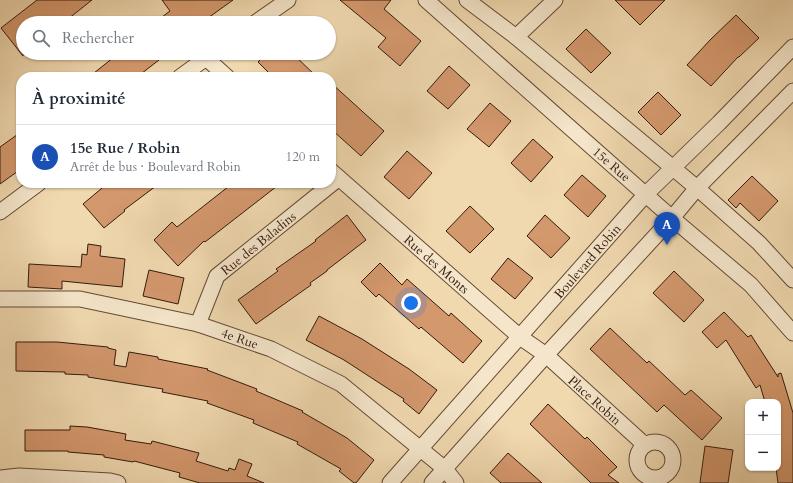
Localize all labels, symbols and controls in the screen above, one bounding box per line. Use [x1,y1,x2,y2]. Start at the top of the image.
search box [16,16,336,60]
icon: search [30,27,52,49]
text: Rechercher [62,28,134,48]
text: À proximité [32,87,126,110]
text: 15e Rue / Robin [70,138,180,158]
street label: 15e Rue [589,143,634,186]
text: A [40,148,50,166]
text: 120 m [286,148,320,166]
text: Arrêt de bus · Boulevard Robin [70,158,241,176]
street label: Rue des Baladins [217,208,300,280]
pin: A [654,212,680,245]
street label: Boulevard Robin [550,220,626,303]
street label: Rue des Monts [400,231,473,298]
your location [401,293,421,313]
street label: 4e Rue [219,324,261,354]
street label: Place Robin [564,372,625,430]
map controls [745,399,781,471]
button: + [745,399,781,435]
button: − [745,435,781,471]

